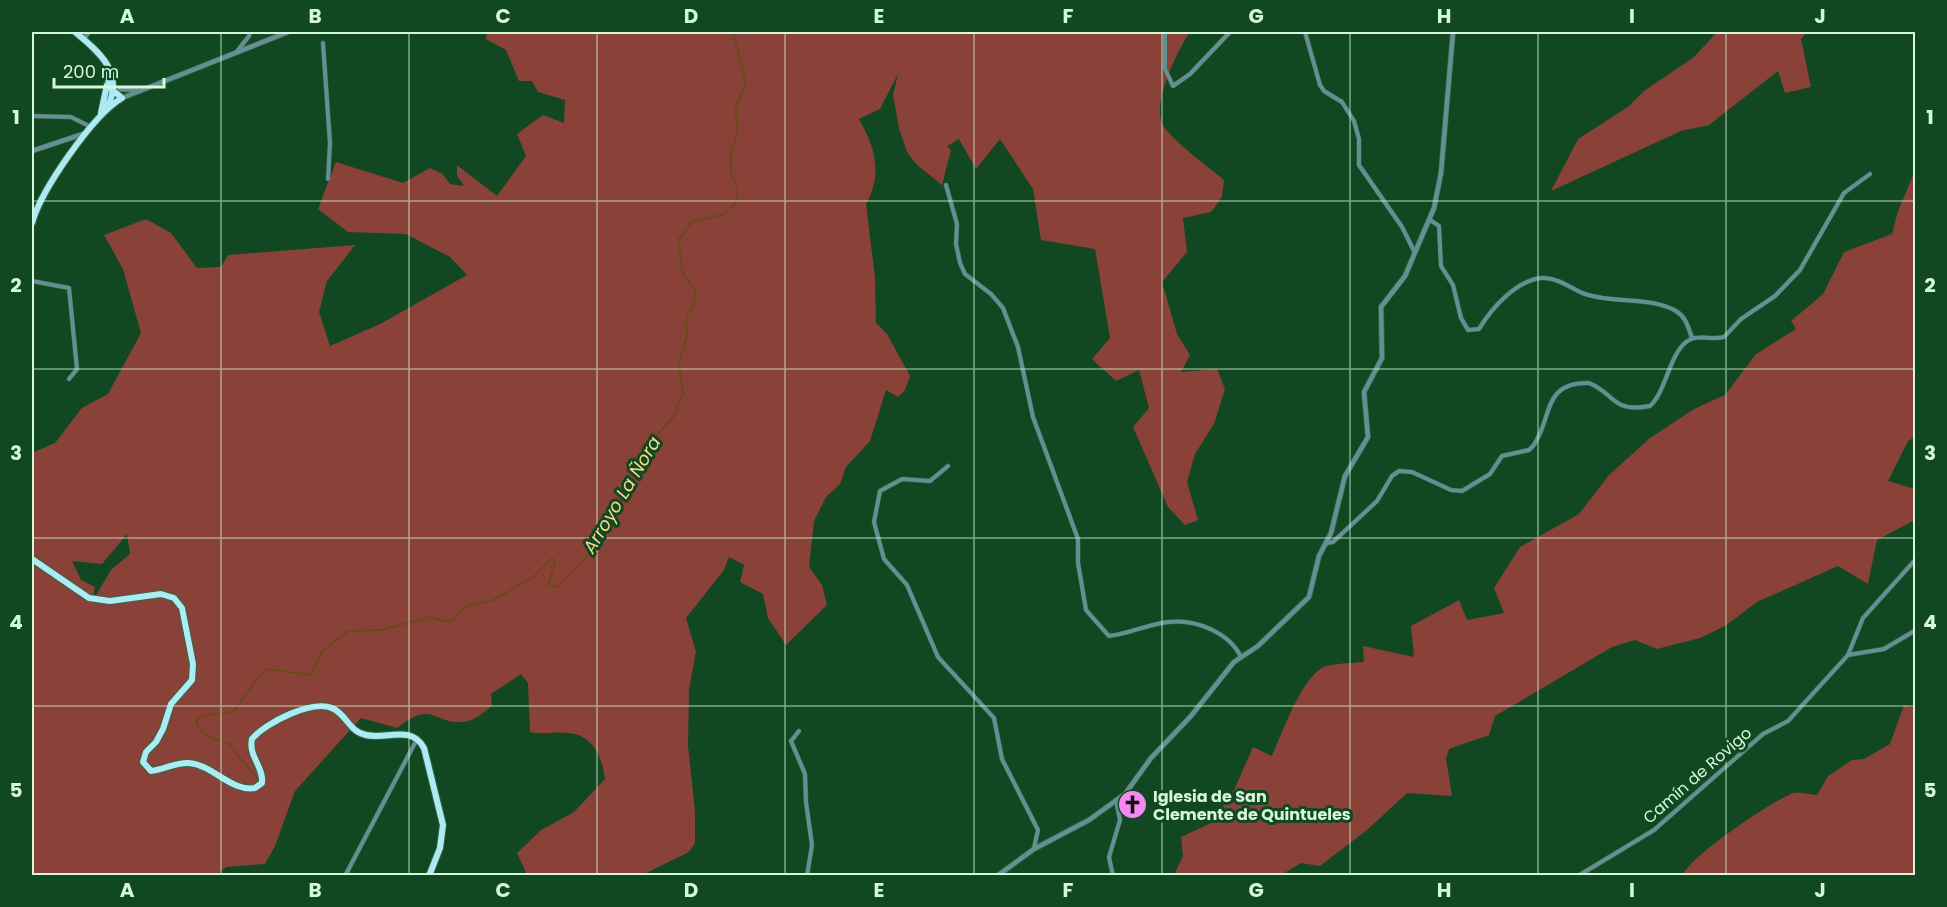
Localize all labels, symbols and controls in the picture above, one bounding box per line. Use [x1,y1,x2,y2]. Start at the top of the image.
text: A [120,2,135,30]
text: B [308,2,322,30]
text: C [495,2,511,30]
text: D [684,2,698,30]
text: E [874,2,884,30]
text: F [1063,2,1074,30]
text: G [1248,2,1264,30]
text: H [1437,2,1451,30]
text: I [1629,2,1635,30]
text: J [1814,2,1826,30]
scale bar [54,51,164,89]
text: 200 m [63,59,119,84]
text: 1 [12,103,20,131]
text: 1 [1926,103,1934,131]
text: 2 [10,271,22,299]
text: 2 [1924,271,1936,299]
water label: Arroyo La Ñora [576,432,666,559]
text: 3 [10,439,22,467]
text: 3 [1924,439,1936,467]
text: 4 [9,608,23,636]
text: 4 [1923,608,1937,636]
street label: Camín de Rovigo [1638,722,1757,829]
text: 5 [10,776,23,804]
text: 5 [1924,776,1937,804]
place label: Iglesia de San Clemente de Quintueles [1153,785,1351,826]
church icon: Iglesia de San Clemente de Quintueles [1116,789,1148,821]
text: A [120,876,135,904]
text: B [308,876,322,904]
text: C [495,876,511,904]
text: D [684,876,698,904]
text: E [874,876,884,904]
text: F [1063,876,1074,904]
text: G [1248,876,1264,904]
text: H [1437,876,1451,904]
text: I [1629,876,1635,904]
text: J [1814,876,1826,904]

